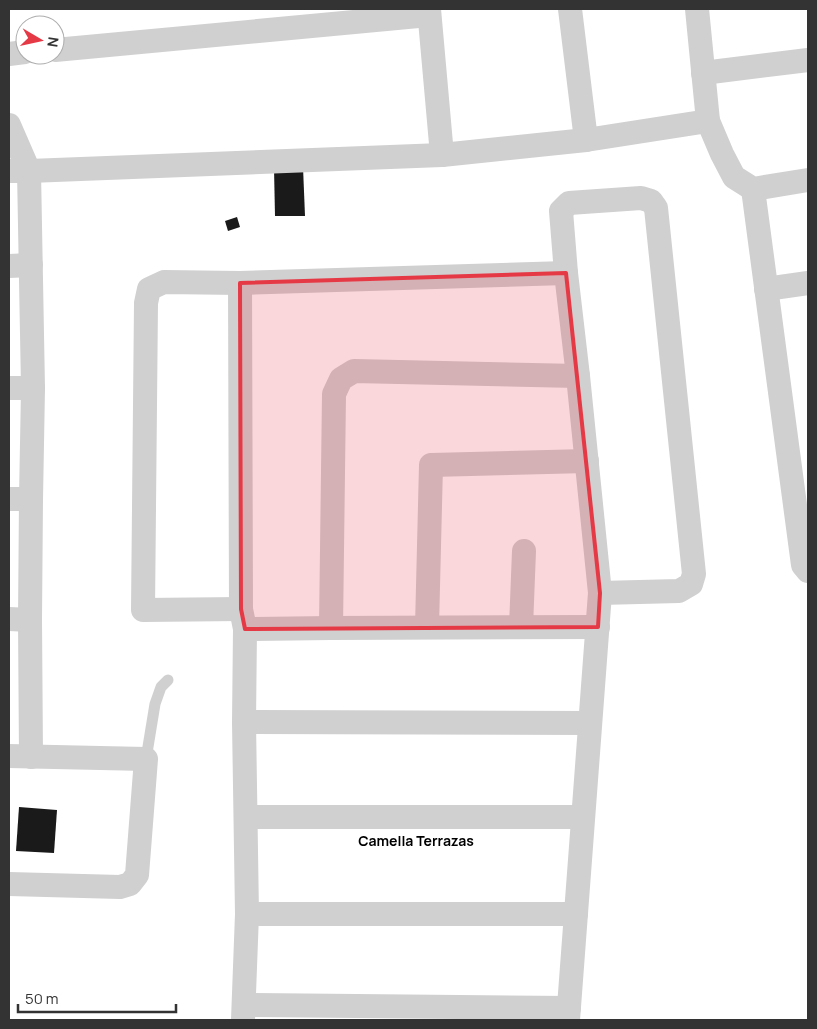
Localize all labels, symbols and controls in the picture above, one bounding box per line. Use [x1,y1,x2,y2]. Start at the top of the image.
north arrow [15,15,65,65]
text: N [43,36,64,49]
district label: Camella Terrazas [358,831,474,850]
scale bar [18,982,175,1014]
text: 50 m [25,988,59,1009]

